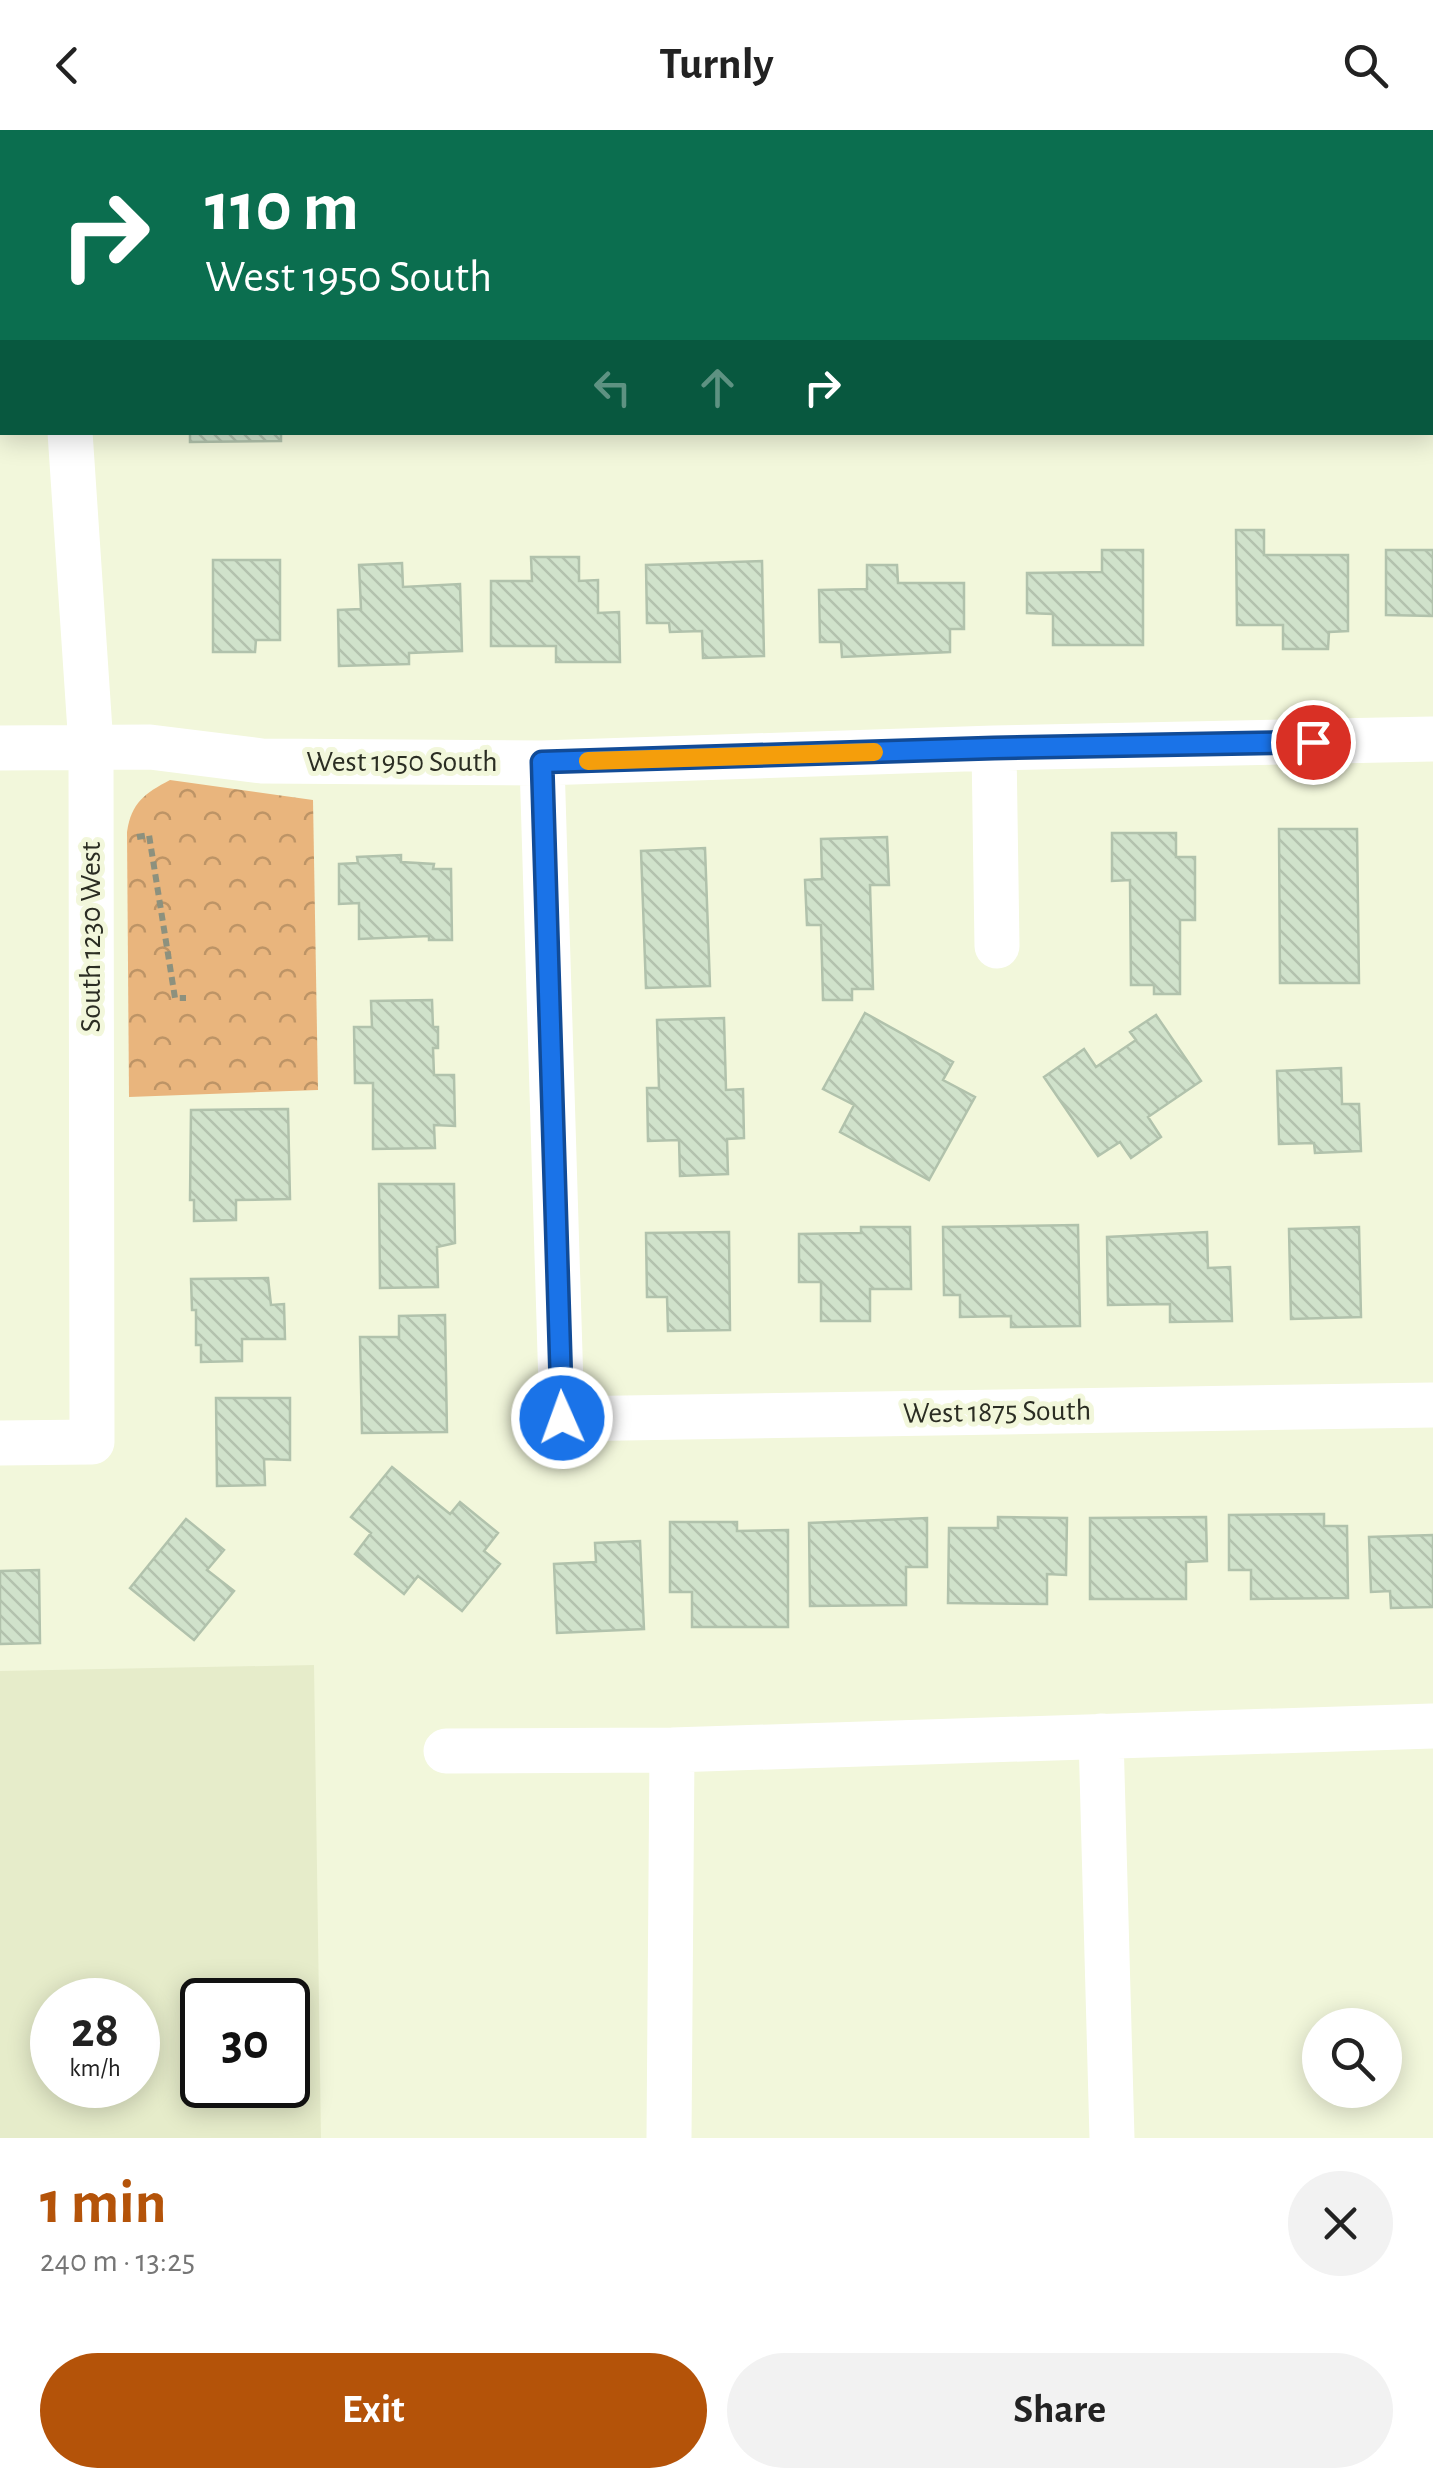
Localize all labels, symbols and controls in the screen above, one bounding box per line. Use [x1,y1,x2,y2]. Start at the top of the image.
icon: back [40,38,95,93]
icon: search [1338,38,1393,93]
text: Turnly [659,42,774,87]
icon: right [40,170,170,300]
text: 110 m [205,173,359,243]
text: West 1950 South [205,255,492,300]
icon: left [585,360,640,415]
icon: ahead [690,360,745,415]
icon: right [795,360,850,415]
pin [1271,700,1356,785]
icon: arrive [1286,715,1341,770]
street label: West 1950 South [306,747,498,777]
street label: South 1230 West [76,841,106,1032]
position arrow [510,1366,614,1470]
street label: West 1875 South [903,1395,1091,1429]
speed limit sign: 30 [180,1978,310,2108]
text: 28 [71,2006,119,2056]
map controls [1302,2008,1402,2108]
button: search [1302,2008,1402,2108]
text: km/h [69,2056,121,2081]
button: close [1288,2171,1393,2276]
text: 1 min [40,2174,166,2234]
text: 240 m · 13:25 [40,2245,195,2277]
button: Exit [40,2353,707,2468]
button: Share [727,2353,1393,2468]

